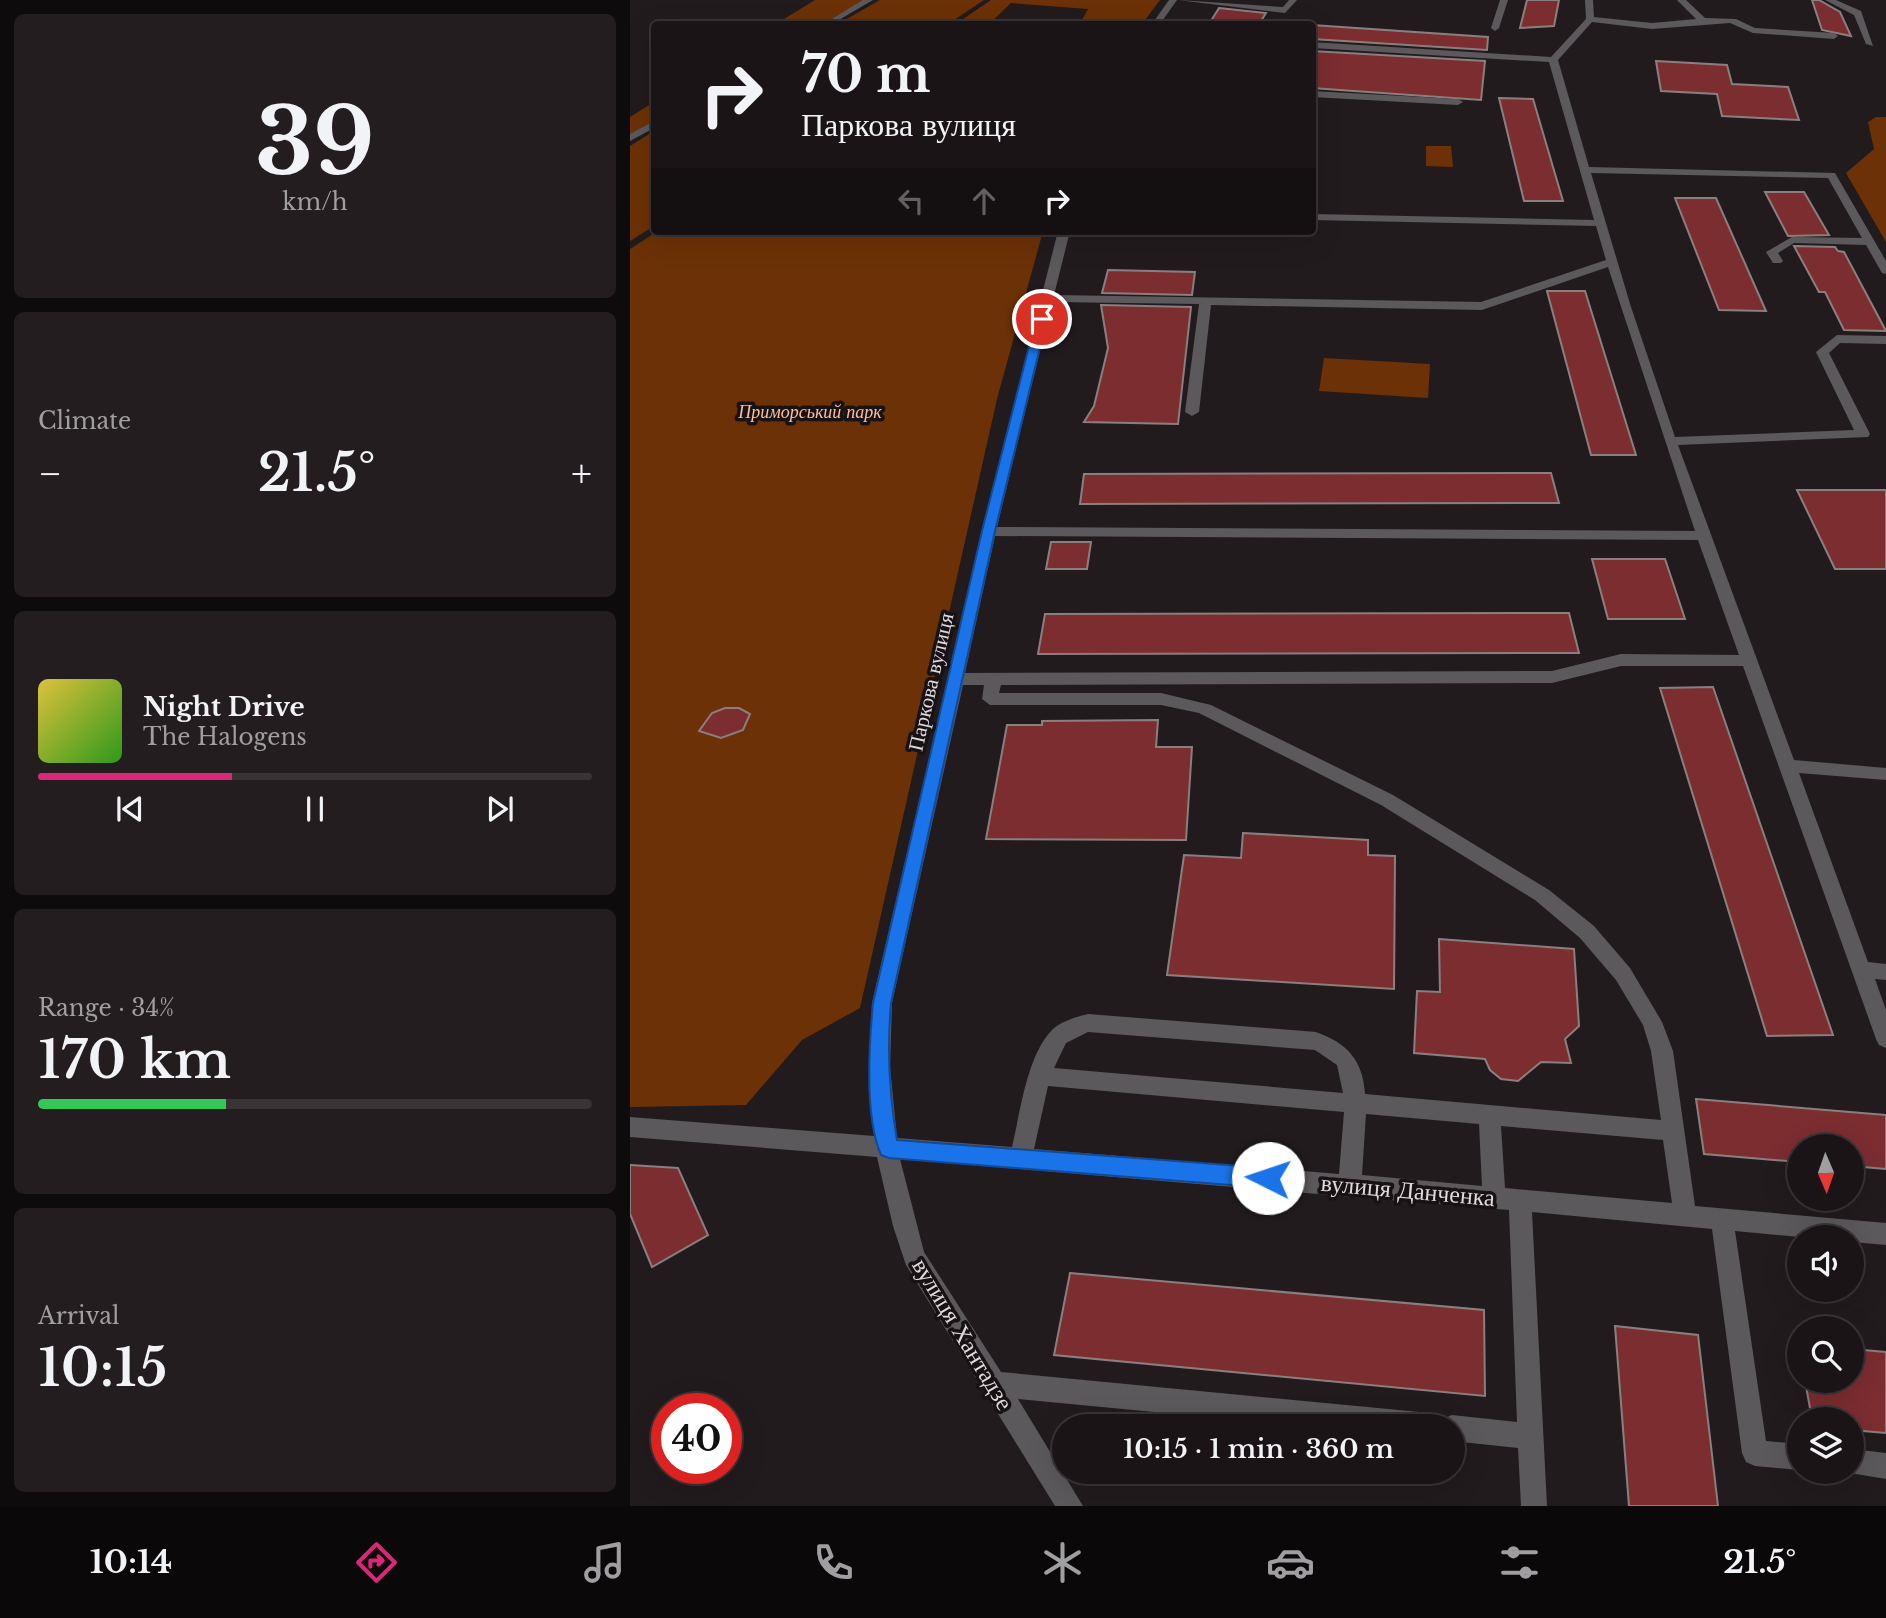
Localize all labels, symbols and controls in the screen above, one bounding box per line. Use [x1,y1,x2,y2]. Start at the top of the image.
text: 70 m [801,44,931,105]
icon: right [686,49,777,140]
text: 39 [255,86,375,199]
text: Паркова вулиця [801,105,1016,145]
icon: left [892,182,930,220]
icon: ahead [965,182,1003,220]
icon: right [1038,182,1076,220]
text: km/h [282,188,348,216]
pin [1012,289,1072,349]
icon: arrive [1023,300,1061,338]
park label: Приморський парк [737,401,882,423]
text: Climate [38,407,131,435]
text: 21.5° [258,441,375,505]
text: − [38,450,62,497]
text: + [571,450,592,497]
street label: Паркова вулиця [902,610,960,754]
text: Night Drive [143,691,305,723]
text: The Halogens [143,723,307,751]
icon: previous [111,790,149,828]
icon: pause [296,790,334,828]
icon: next [481,790,519,828]
text: Range · 34% [38,994,174,1022]
text: 170 km [38,1028,231,1092]
north arrow [1787,1134,1864,1211]
map controls [1787,1134,1864,1484]
position arrow [1231,1141,1305,1215]
street label: вулиця Данченка [1320,1168,1496,1212]
button: sound [1787,1225,1864,1302]
street label: вулиця Хантадзе [906,1253,1020,1415]
text: Arrival [38,1302,119,1330]
button: search [1787,1316,1864,1393]
text: 10:15 [38,1336,167,1400]
speed limit sign: 40 [651,1393,742,1484]
button: layers [1787,1407,1864,1484]
text: 10:15 · 1 min · 360 m [1123,1433,1394,1465]
icon: directions [352,1538,401,1587]
icon: music [580,1538,629,1587]
icon: phone [809,1538,858,1587]
icon: climate [1038,1538,1087,1587]
icon: car [1266,1538,1315,1587]
icon: filters [1495,1538,1544,1587]
text: 10:14 [90,1542,172,1582]
text: 21.5° [1723,1542,1796,1582]

